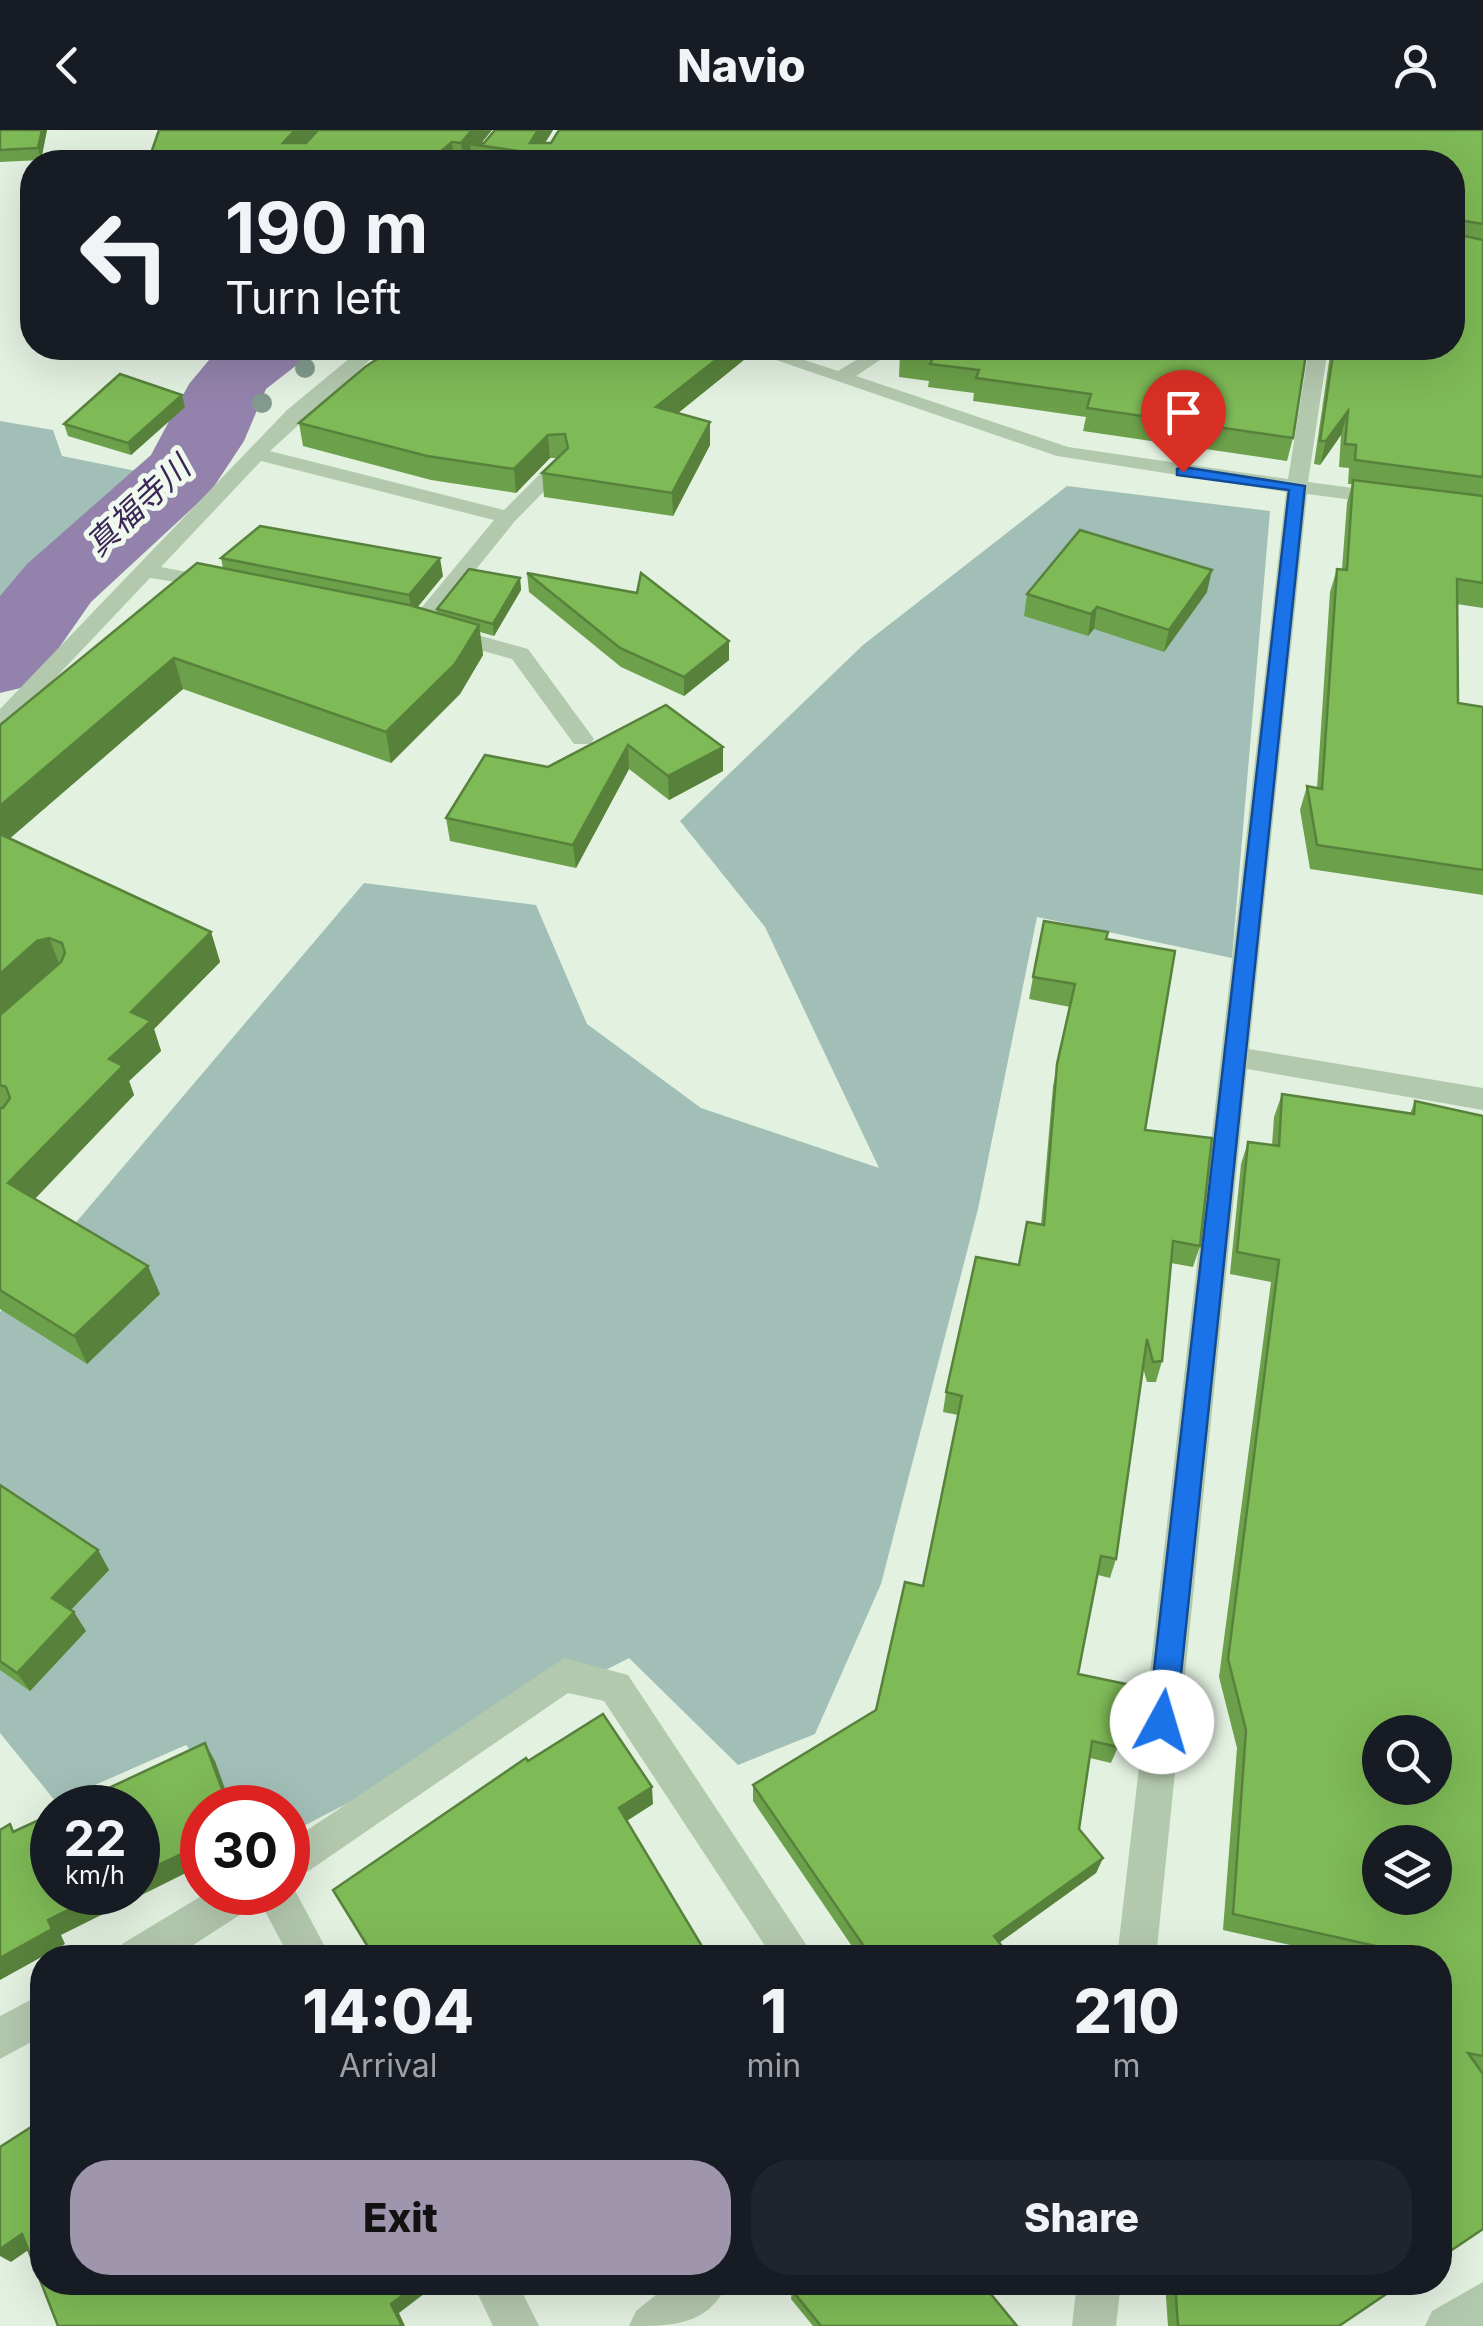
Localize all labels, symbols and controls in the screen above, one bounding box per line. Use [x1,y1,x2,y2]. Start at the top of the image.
icon: back [40,38,95,93]
text: Navio [677,38,806,93]
icon: person [1388,38,1443,93]
text: 190 m [225,185,428,270]
icon: left [60,190,190,320]
text: Turn left [225,270,401,325]
pin [1141,370,1226,473]
icon: arrive [1156,385,1211,440]
water label: 真福寺川 [78,446,200,564]
position arrow [1110,1670,1214,1774]
map controls [1362,1715,1452,1915]
button: search [1362,1715,1452,1805]
speed limit sign: 30 [180,1785,310,1915]
text: 22 [64,1808,127,1868]
button: layers [1362,1825,1452,1915]
text: km/h [65,1860,125,1890]
text: 14:04 [302,1975,474,2047]
text: 1 [761,1975,787,2047]
text: 210 [1073,1975,1180,2047]
text: Arrival [339,2046,437,2085]
text: min [746,2046,801,2085]
text: m [1113,2046,1141,2085]
button: Exit [70,2160,731,2275]
button: Share [751,2160,1412,2275]

